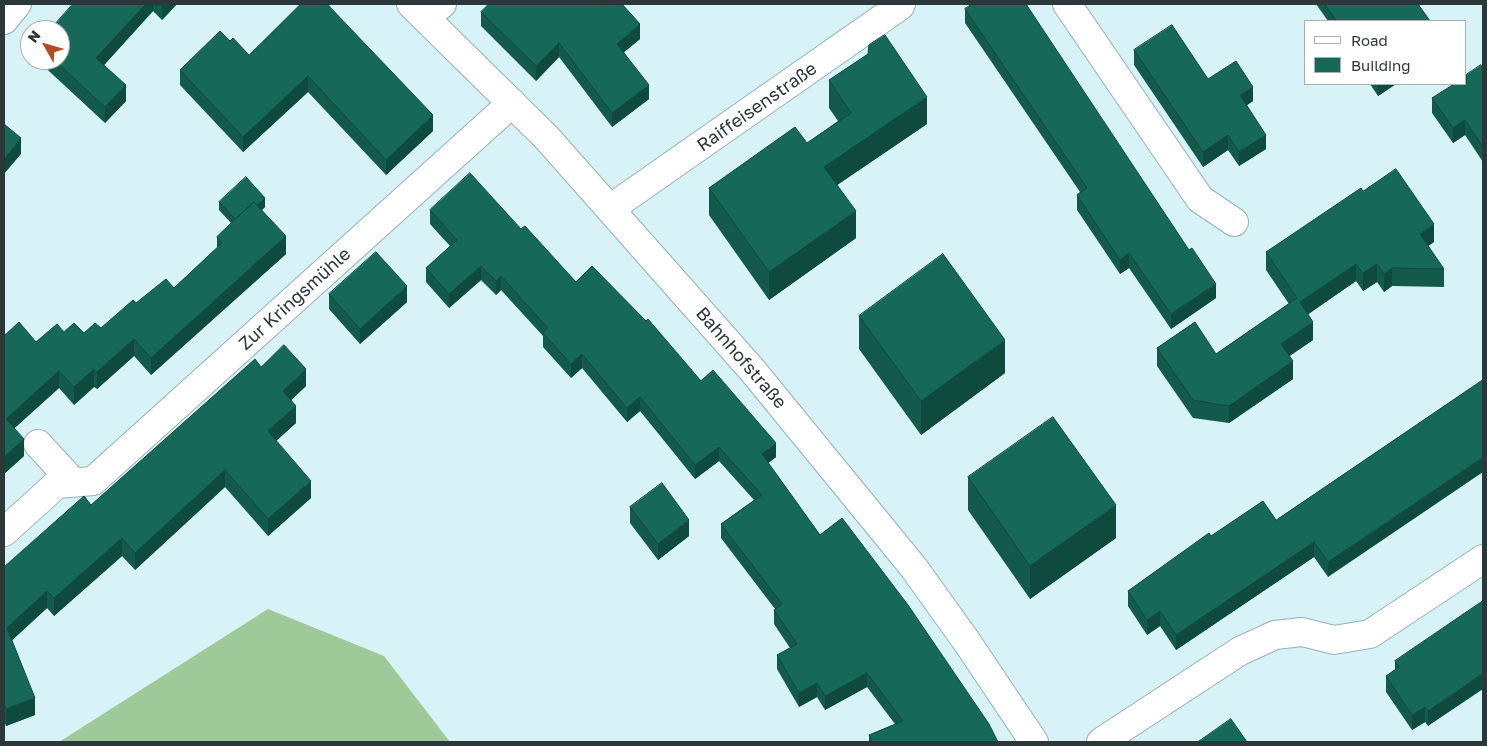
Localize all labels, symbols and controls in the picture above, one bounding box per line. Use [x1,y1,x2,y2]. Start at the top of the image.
north arrow [20,20,70,70]
legend [1304,20,1467,85]
text: N [24,27,44,46]
text: Road [1351,31,1388,49]
text: Building [1351,56,1411,74]
street label: Raiffeisenstraße [693,58,821,156]
street label: Zur Kringsmühle [235,243,355,355]
street label: Bahnhofstraße [691,303,791,413]

